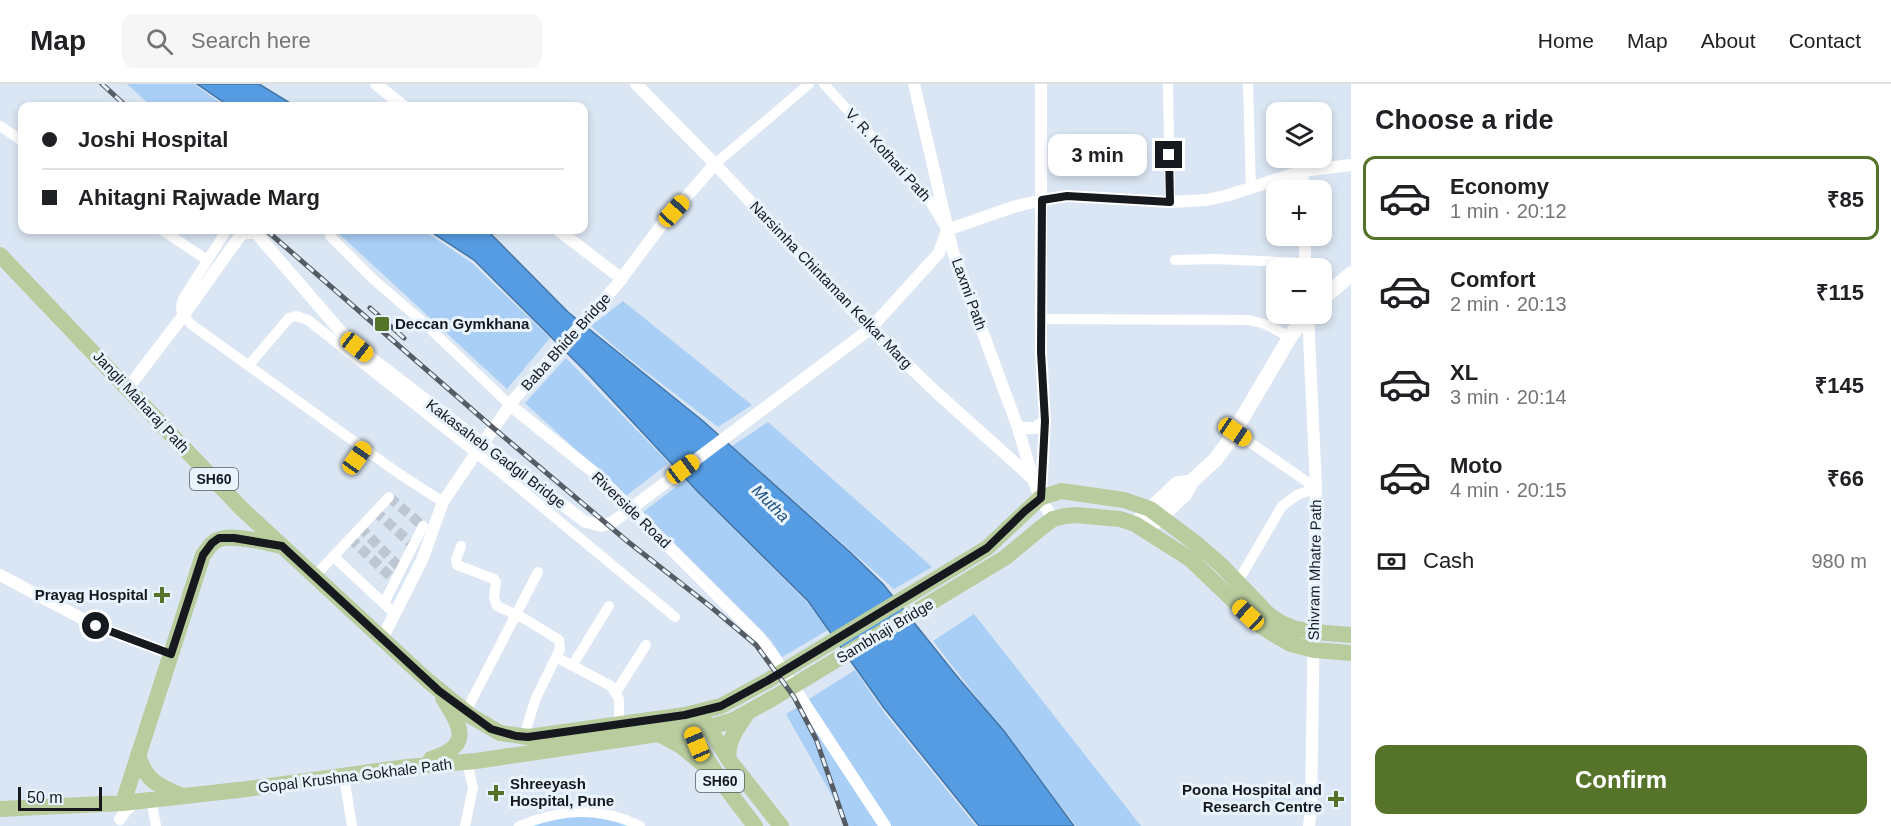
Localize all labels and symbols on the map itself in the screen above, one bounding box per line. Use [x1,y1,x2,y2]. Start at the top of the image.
street label: V. R. Kothari Path [842,105,934,204]
callout: 3 min [1049,134,1148,176]
route end [1155,141,1182,168]
car [655,192,693,230]
street label: Narsimha Chintaman Kelkar Marg [747,197,916,372]
street label: Laxmi Path [949,256,990,332]
street label: Baba Bhide Bridge [517,289,614,394]
marker: Deccan Gymkhana [373,315,391,333]
place label: Deccan Gymkhana [395,315,530,332]
car [337,329,377,365]
street label: Jangli Maharaj Path [90,347,193,456]
street label: Kakasaheb Gadgil Bridge [423,396,569,512]
car [1215,414,1255,450]
car [339,438,375,478]
car [663,451,703,487]
road number: SH60 [190,468,238,490]
street label: Riverside Road [589,468,674,551]
water label: Mutha [749,482,792,525]
street label: Shivram Mhatre Path [1305,499,1324,641]
place label: Prayag Hospital [35,586,148,603]
marker: Prayag Hospital [153,586,171,604]
street label: Sambhaji Bridge [833,595,936,666]
car [1229,596,1267,634]
route start [82,612,109,639]
car [682,724,712,764]
street label: Gopal Krushna Gokhale Path [257,755,453,796]
road number: SH60 [696,770,744,792]
place label: Shreeyash Hospital, Pune [510,775,614,809]
place label: Poona Hospital and Research Centre [1182,781,1322,815]
scale bar [18,784,102,812]
marker: Shreeyash Hospital, Pune [487,784,505,802]
marker: Poona Hospital and Research Centre [1327,790,1345,808]

